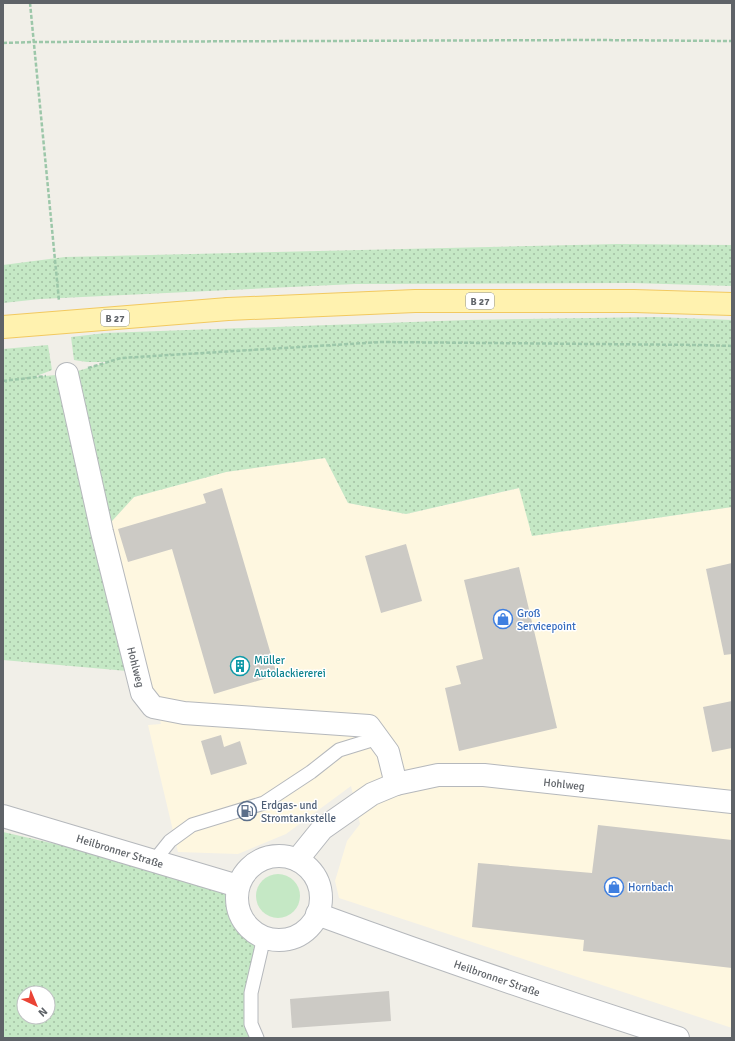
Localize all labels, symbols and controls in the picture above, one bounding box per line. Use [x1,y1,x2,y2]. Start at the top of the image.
road number: B 27 [466,293,494,309]
road number: B 27 [101,310,129,326]
place label: Groß Servicepoint [517,607,576,633]
shop icon: Groß Servicepoint [492,608,514,630]
street label: Hohlweg [124,645,147,689]
place label: Müller Autolackiererei [254,654,326,680]
building icon: Müller Autolackiererei [229,655,251,677]
street label: Hohlweg [543,776,585,793]
place label: Erdgas- und Stromtankstelle [261,799,336,825]
fuel station icon: Erdgas- und Stromtankstelle [236,800,258,822]
street label: Heilbronner Straße [75,832,165,871]
shop icon: Hornbach [603,876,625,898]
place label: Hornbach [628,881,674,894]
street label: Heilbronner Straße [452,958,542,999]
north arrow [16,985,56,1025]
text: N [35,1004,50,1019]

